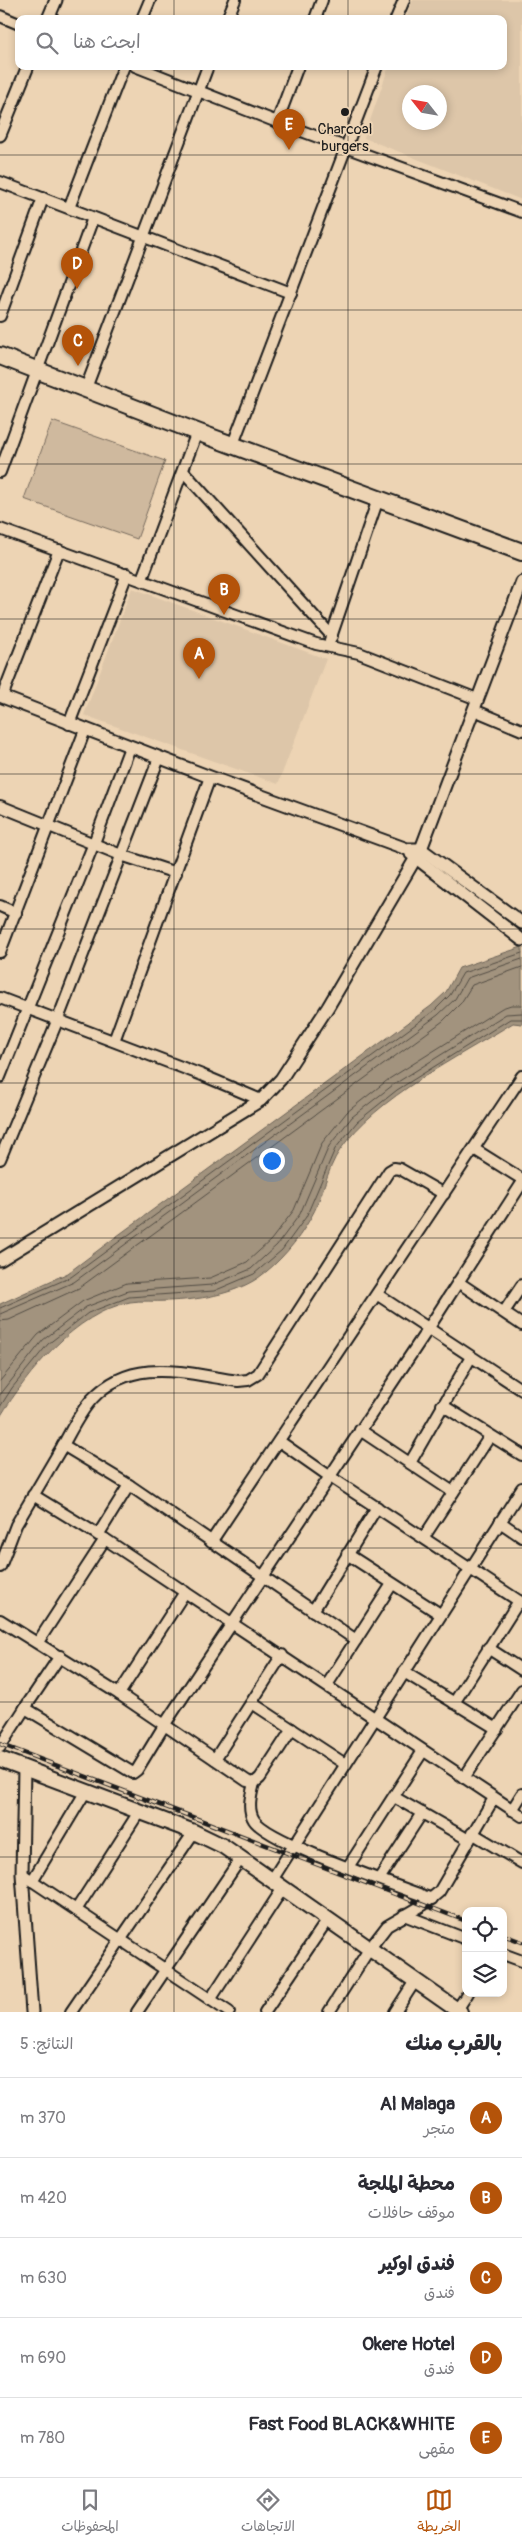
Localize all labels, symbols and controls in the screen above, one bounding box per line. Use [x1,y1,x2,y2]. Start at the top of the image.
search box [15,15,507,70]
icon: search [33,29,61,57]
text: ابحث هنا [73,30,141,54]
north arrow [402,85,447,130]
marker: Charcoal burgers [339,106,351,118]
pin: E [273,109,305,150]
place label: Charcoal burgers [318,120,372,156]
pin: D [61,248,93,289]
pin: C [62,325,94,366]
pin: B [208,574,240,615]
pin: A [183,638,215,679]
your location [259,1148,285,1174]
map controls [462,1907,507,1997]
button: locate [462,1907,507,1952]
button: layers [462,1952,507,1997]
text: بالقرب منك [405,2030,502,2057]
text: النتائج: 5 [20,2034,73,2054]
text: Al Malaga [380,2092,455,2116]
text: 370 m [20,2108,66,2128]
text: A [481,2108,491,2128]
text: متجر [424,2119,455,2139]
text: محطة الملجة [358,2172,455,2196]
text: 420 m [20,2188,67,2208]
text: B [481,2188,491,2208]
text: موقف حافلات [368,2203,455,2223]
text: فندق اوكير [379,2252,455,2276]
text: 630 m [20,2268,67,2288]
text: C [481,2268,491,2288]
text: فندق [424,2283,455,2303]
text: Okere Hotel [362,2332,455,2356]
text: 690 m [20,2348,66,2368]
text: D [481,2348,491,2368]
text: فندق [424,2359,455,2379]
text: Fast Food BLACK&WHITE [248,2412,455,2436]
text: 780 m [20,2428,65,2448]
text: E [482,2428,490,2448]
text: مقهى [418,2439,455,2459]
tab: المحفوظات [61,2486,119,2539]
tab: الاتجاهات [241,2486,295,2539]
tab: الخريطة [417,2486,461,2539]

